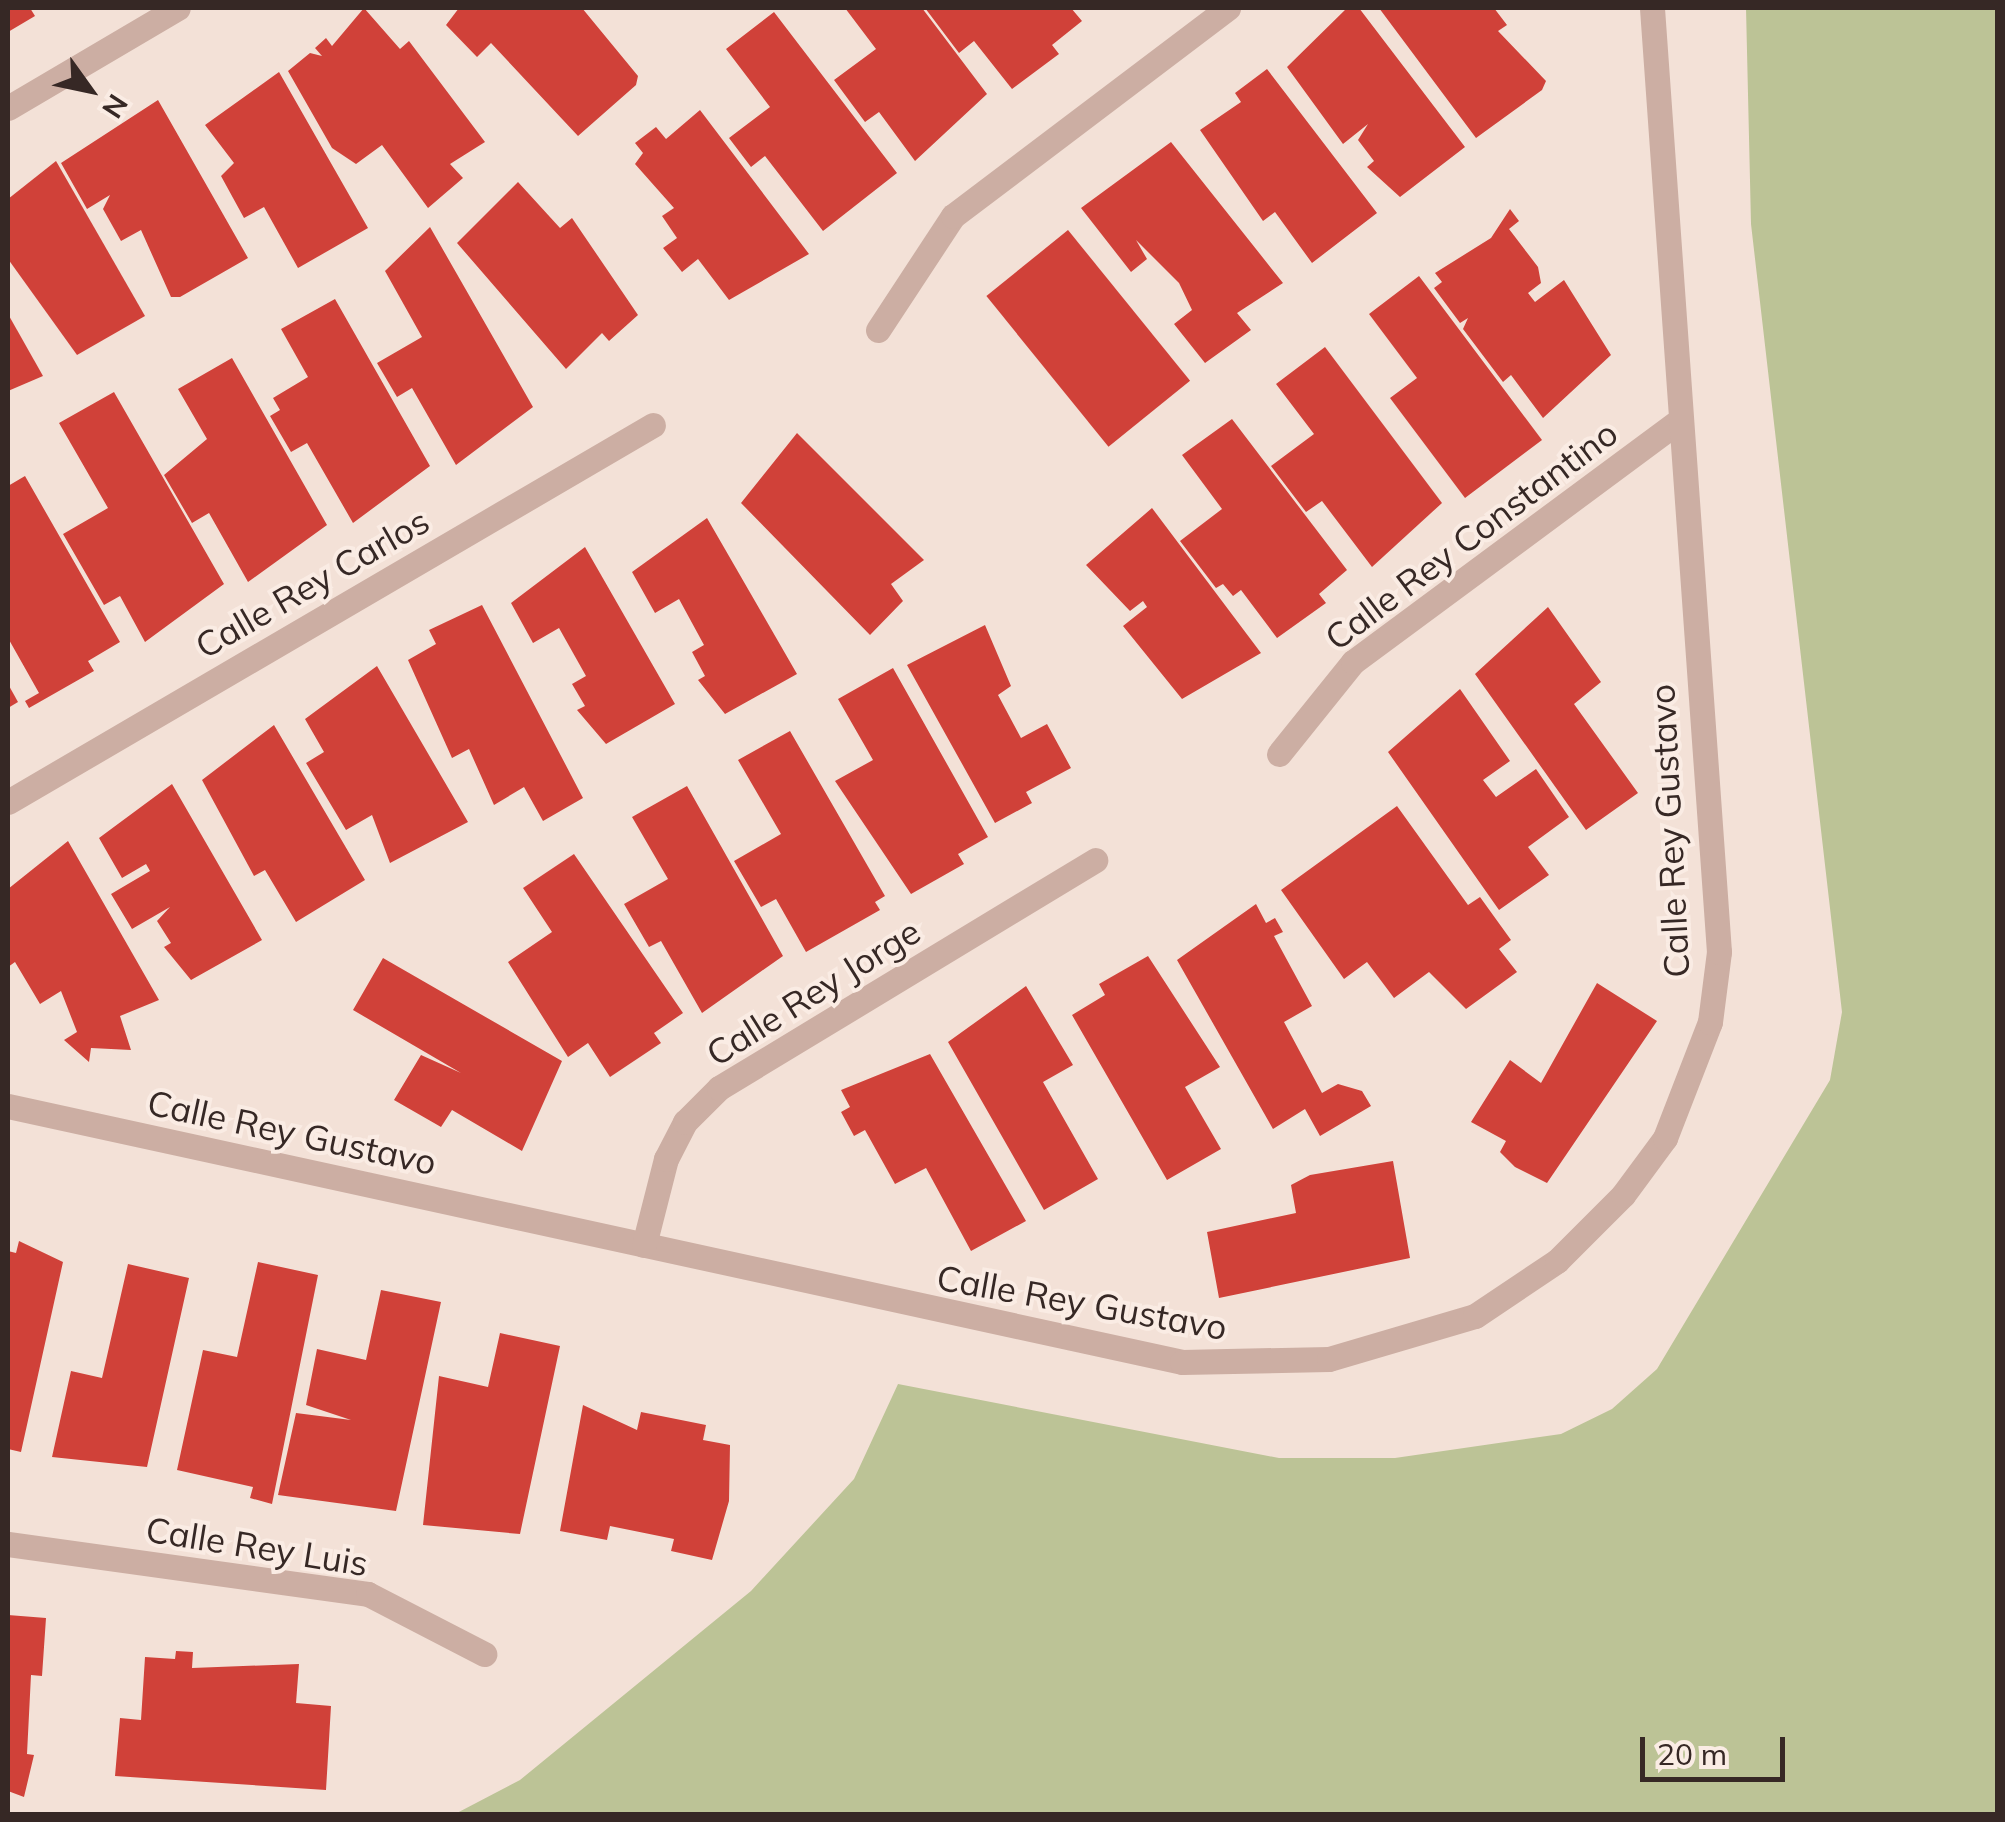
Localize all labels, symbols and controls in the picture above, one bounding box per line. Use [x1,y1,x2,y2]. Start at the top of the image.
north arrow [40,40,140,140]
text: N [95,88,136,125]
street label: Calle Rey Constantino [1317,411,1625,659]
street label: Calle Rey Carlos [188,499,436,667]
street label: Calle Rey Gustavo [1640,683,1698,979]
street label: Calle Rey Jorge [699,910,927,1074]
street label: Calle Rey Gustavo [144,1081,440,1183]
street label: Calle Rey Gustavo [934,1256,1230,1348]
street label: Calle Rey Luis [143,1508,371,1584]
scale bar [1645,1717,1790,1779]
text: 20 m [1657,1735,1727,1773]

